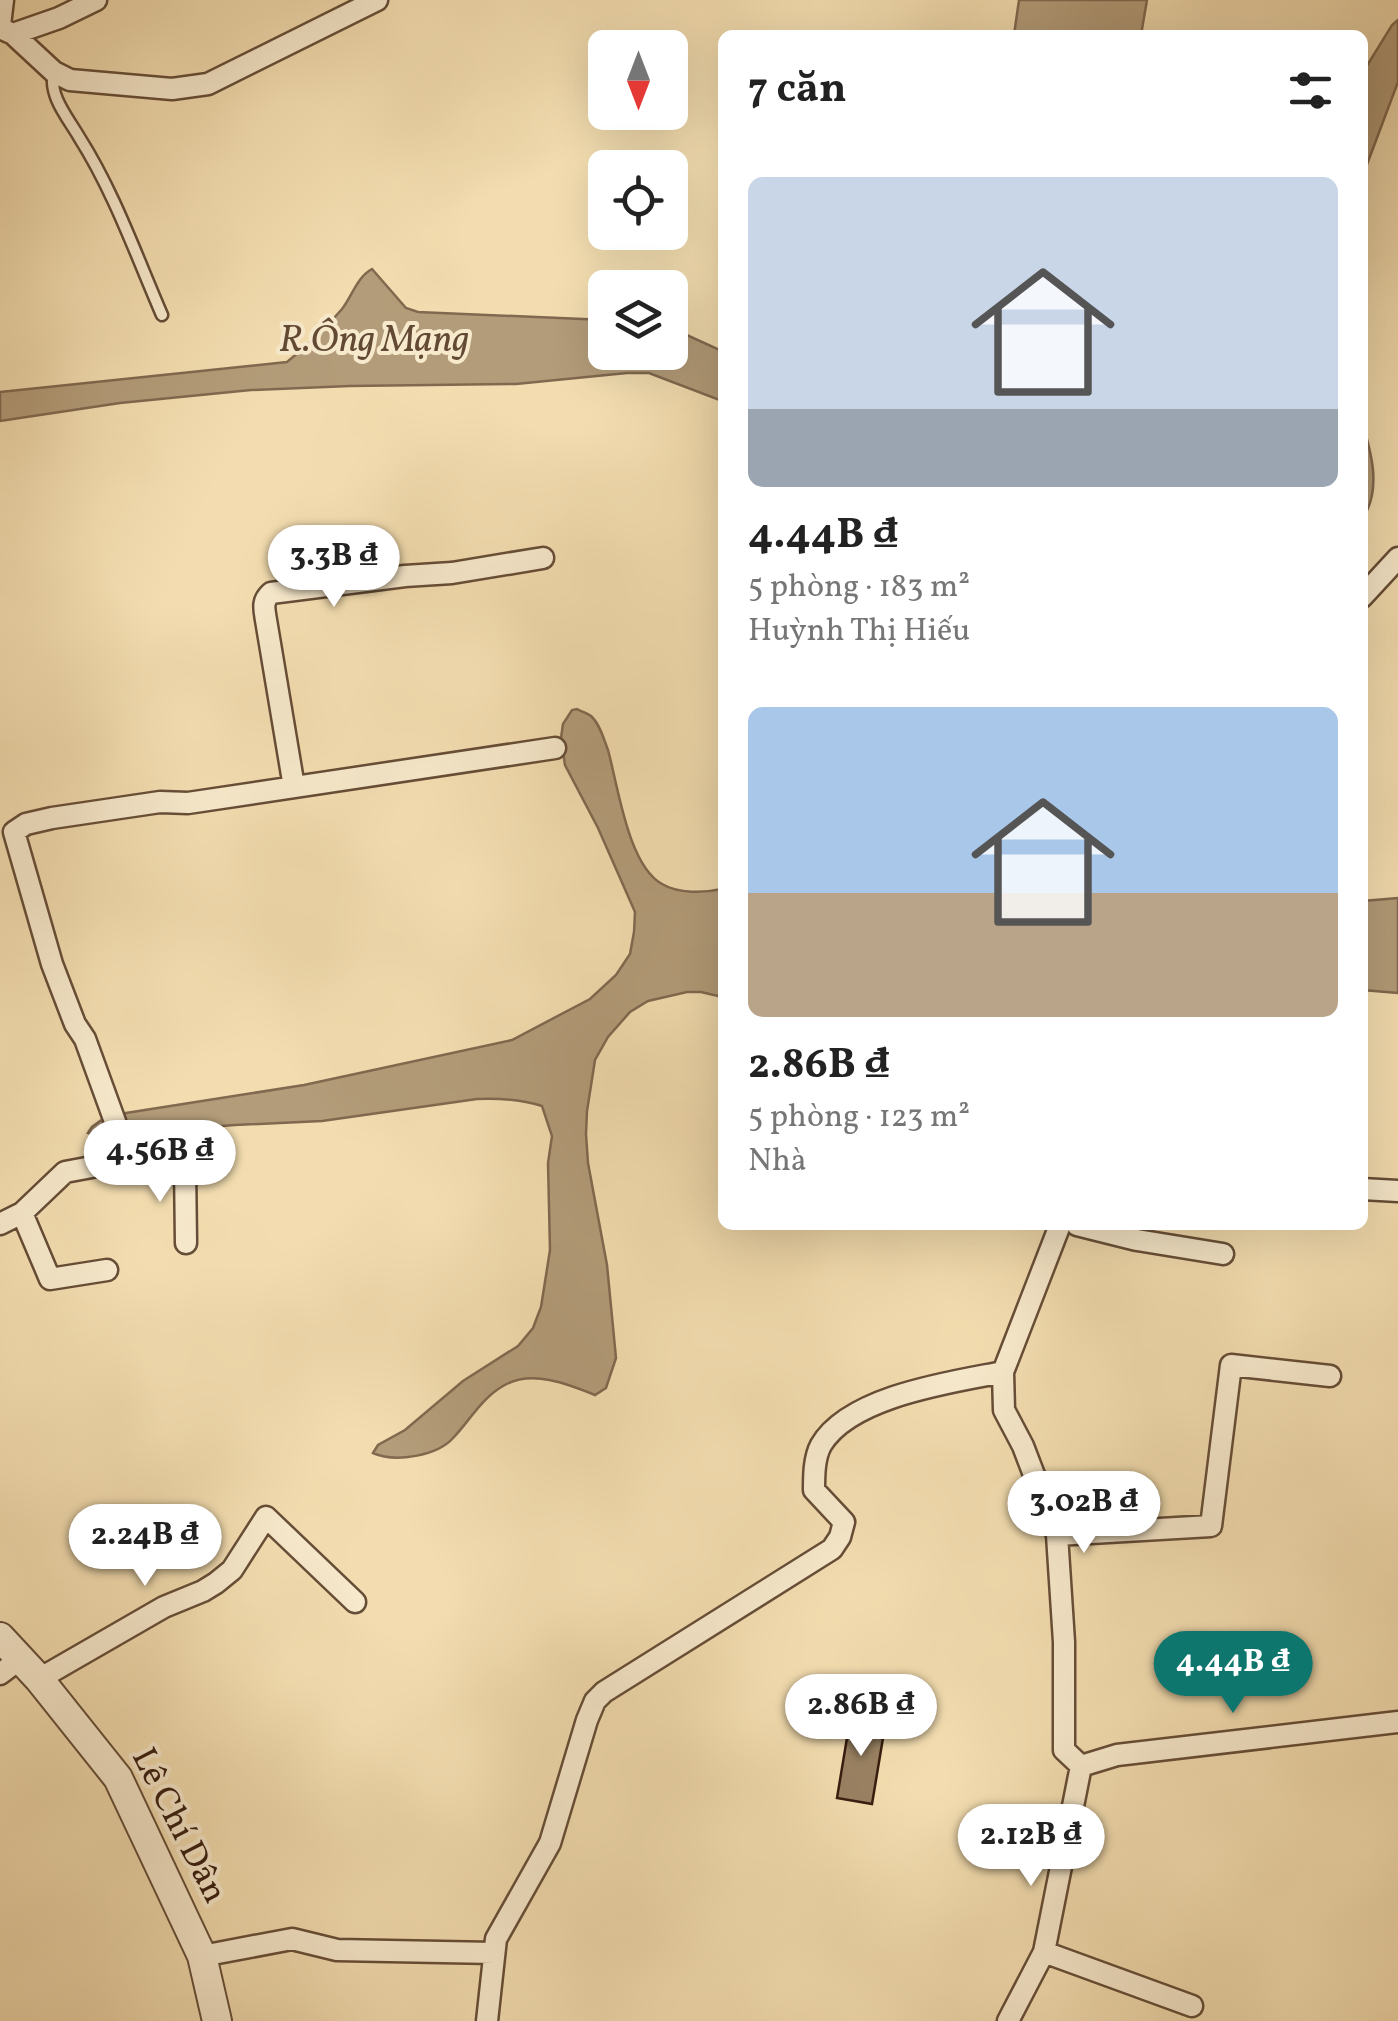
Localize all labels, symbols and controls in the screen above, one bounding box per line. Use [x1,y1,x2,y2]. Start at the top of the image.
north arrow [588,30,688,130]
map controls [588,30,688,370]
text: 7 căn [748,61,847,120]
icon: filters [1283,63,1338,118]
button: locate [588,150,688,250]
icon: home [953,242,1133,422]
button: layers [588,270,688,370]
water label: R.Ông Mạng [279,315,469,368]
text: 4.44B ₫ [748,507,898,566]
pin: 3.3B ₫ [253,525,415,610]
text: 3.3B ₫ [290,535,378,579]
text: 5 phòng · 183 m² [748,566,970,610]
text: Huỳnh Thị Hiếu [748,610,970,654]
icon: home [953,772,1133,952]
text: 2.86B ₫ [748,1037,890,1096]
text: 5 phòng · 123 m² [748,1096,970,1140]
pin: 4.56B ₫ [68,1120,252,1205]
text: 4.56B ₫ [106,1130,214,1174]
text: Nhà [748,1140,807,1184]
pin: 3.02B ₫ [992,1471,1176,1556]
text: 3.02B ₫ [1029,1481,1139,1525]
pin: 2.24B ₫ [53,1504,237,1589]
text: 2.24B ₫ [91,1514,199,1558]
pin: 4.44B ₫ [1141,1631,1325,1716]
text: 4.44B ₫ [1176,1641,1290,1685]
pin: 2.86B ₫ [769,1674,953,1759]
text: 2.86B ₫ [807,1684,915,1728]
street label: Lê Chí Dân [118,1740,238,1912]
pin: 2.12B ₫ [939,1804,1123,1889]
text: 2.12B ₫ [980,1814,1082,1858]

